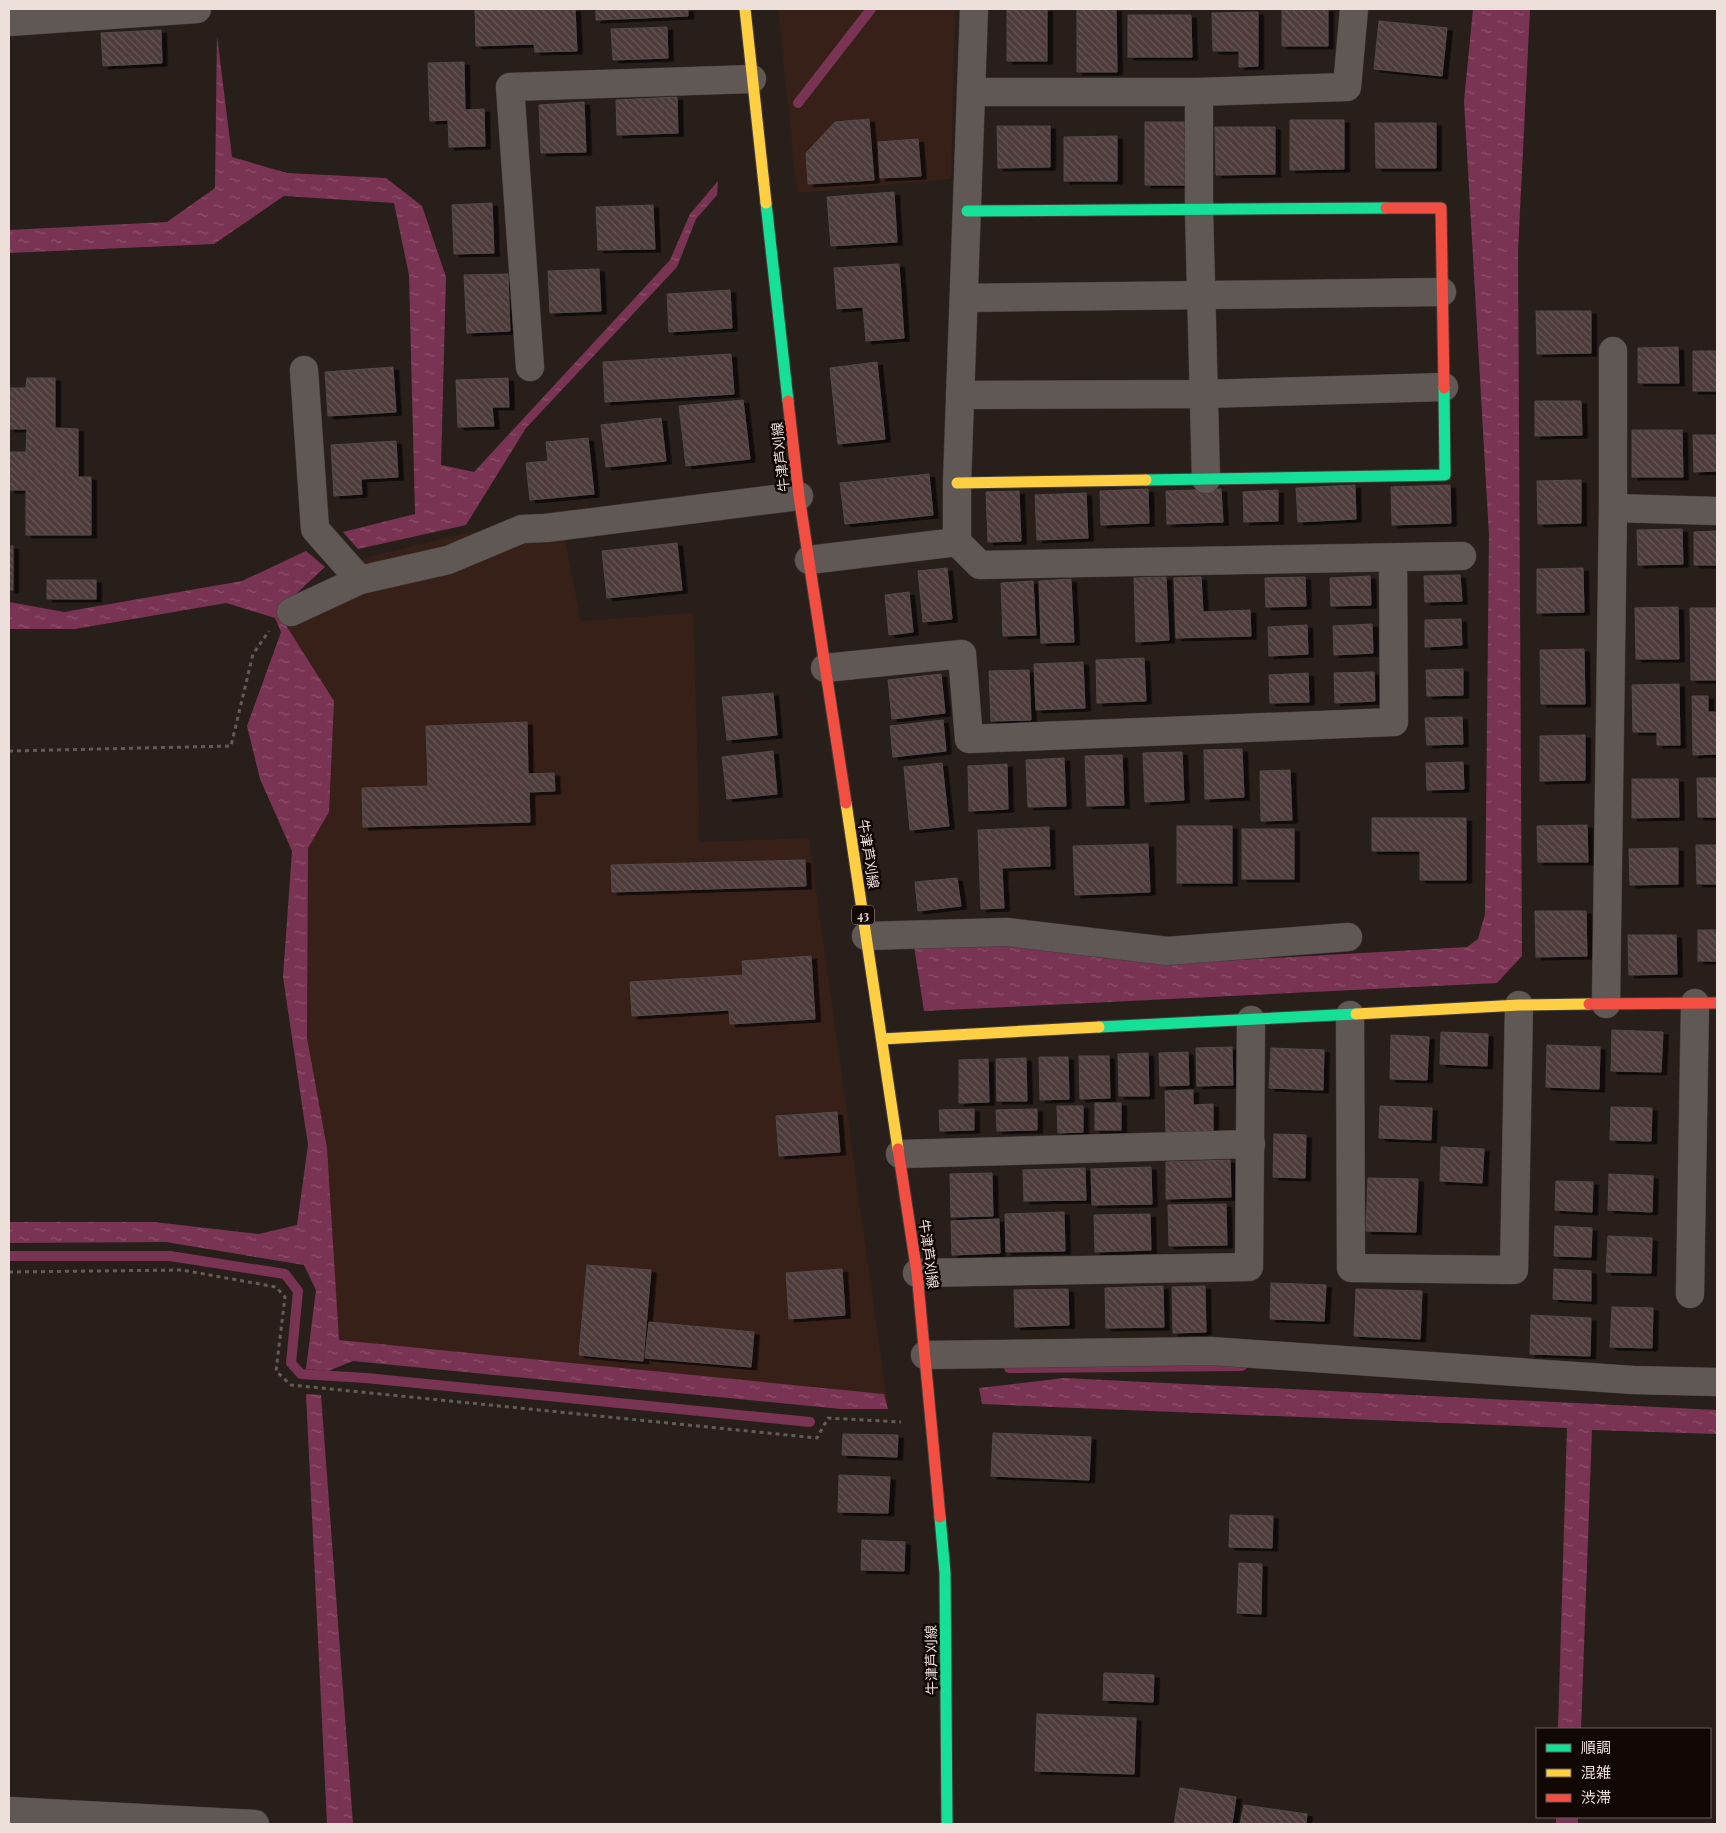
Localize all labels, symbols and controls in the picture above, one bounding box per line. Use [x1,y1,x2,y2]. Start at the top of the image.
street label: 牛津芦刈線 [767,421,793,493]
street label: 牛津芦刈線 [854,818,884,890]
road number: 43 [852,906,874,924]
street label: 牛津芦刈線 [915,1218,943,1290]
street label: 牛津芦刈線 [921,1625,941,1695]
legend [1536,1728,1711,1818]
text: 順調 [1581,1737,1611,1757]
text: 混雑 [1581,1762,1611,1782]
text: 渋滞 [1581,1787,1611,1807]

